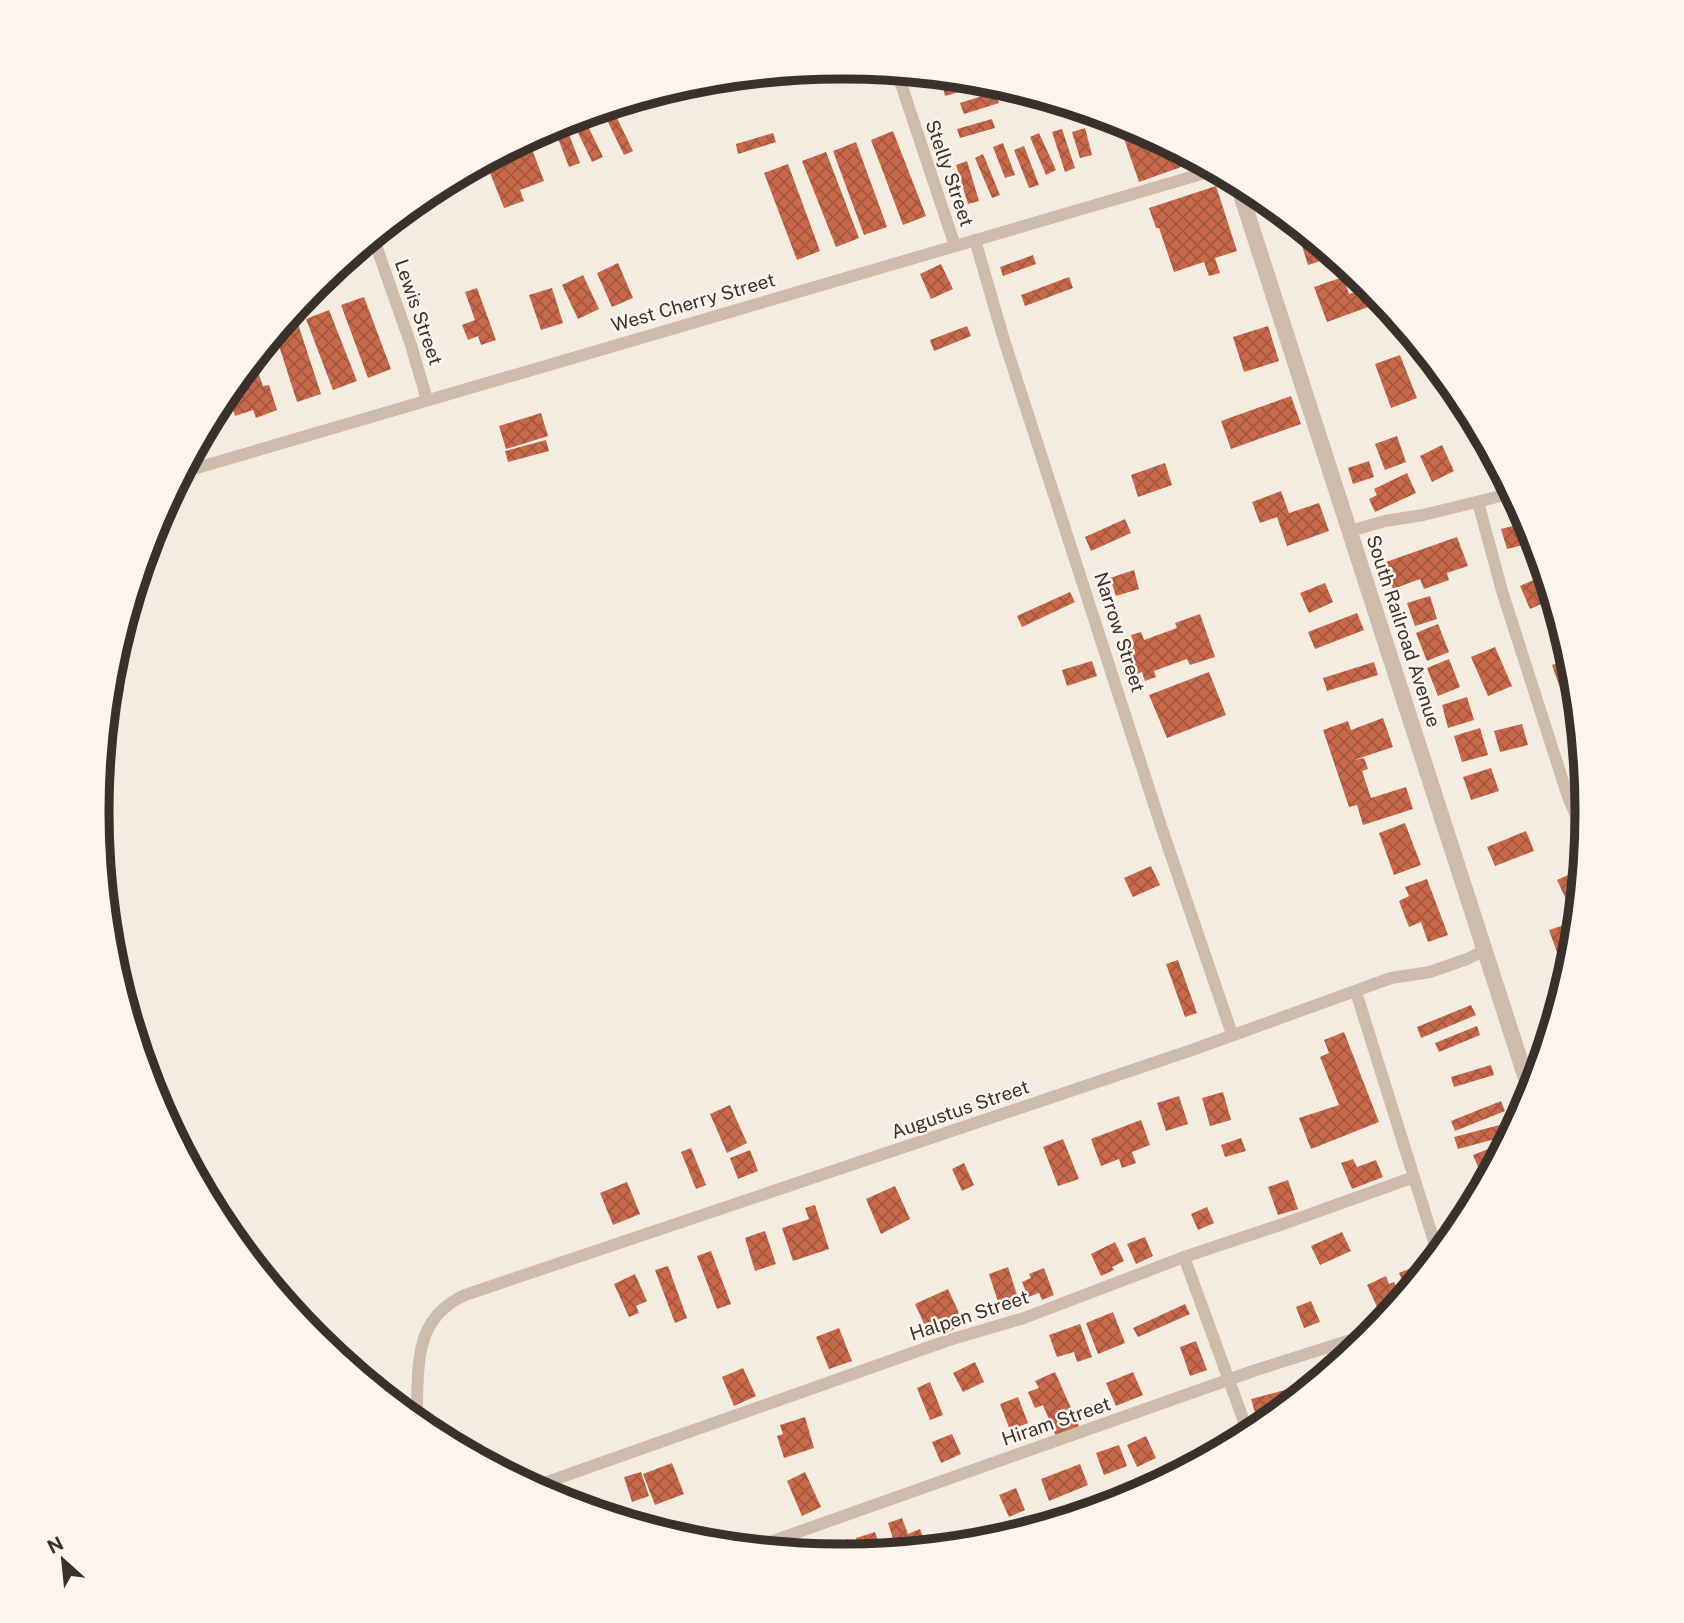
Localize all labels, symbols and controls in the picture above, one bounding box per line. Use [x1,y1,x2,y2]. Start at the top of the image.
street label: Stelly Street [921,117,979,229]
street label: Lewis Street [391,256,447,368]
street label: West Cherry Street [609,268,777,336]
street label: South Railroad Avenue [1363,532,1445,730]
street label: Narrow Street [1090,569,1150,695]
street label: Augustus Street [888,1075,1032,1143]
street label: Halpen Street [907,1285,1031,1345]
street label: Hiram Street [999,1392,1113,1450]
north arrow [28,1525,98,1595]
text: N [44,1532,67,1558]

